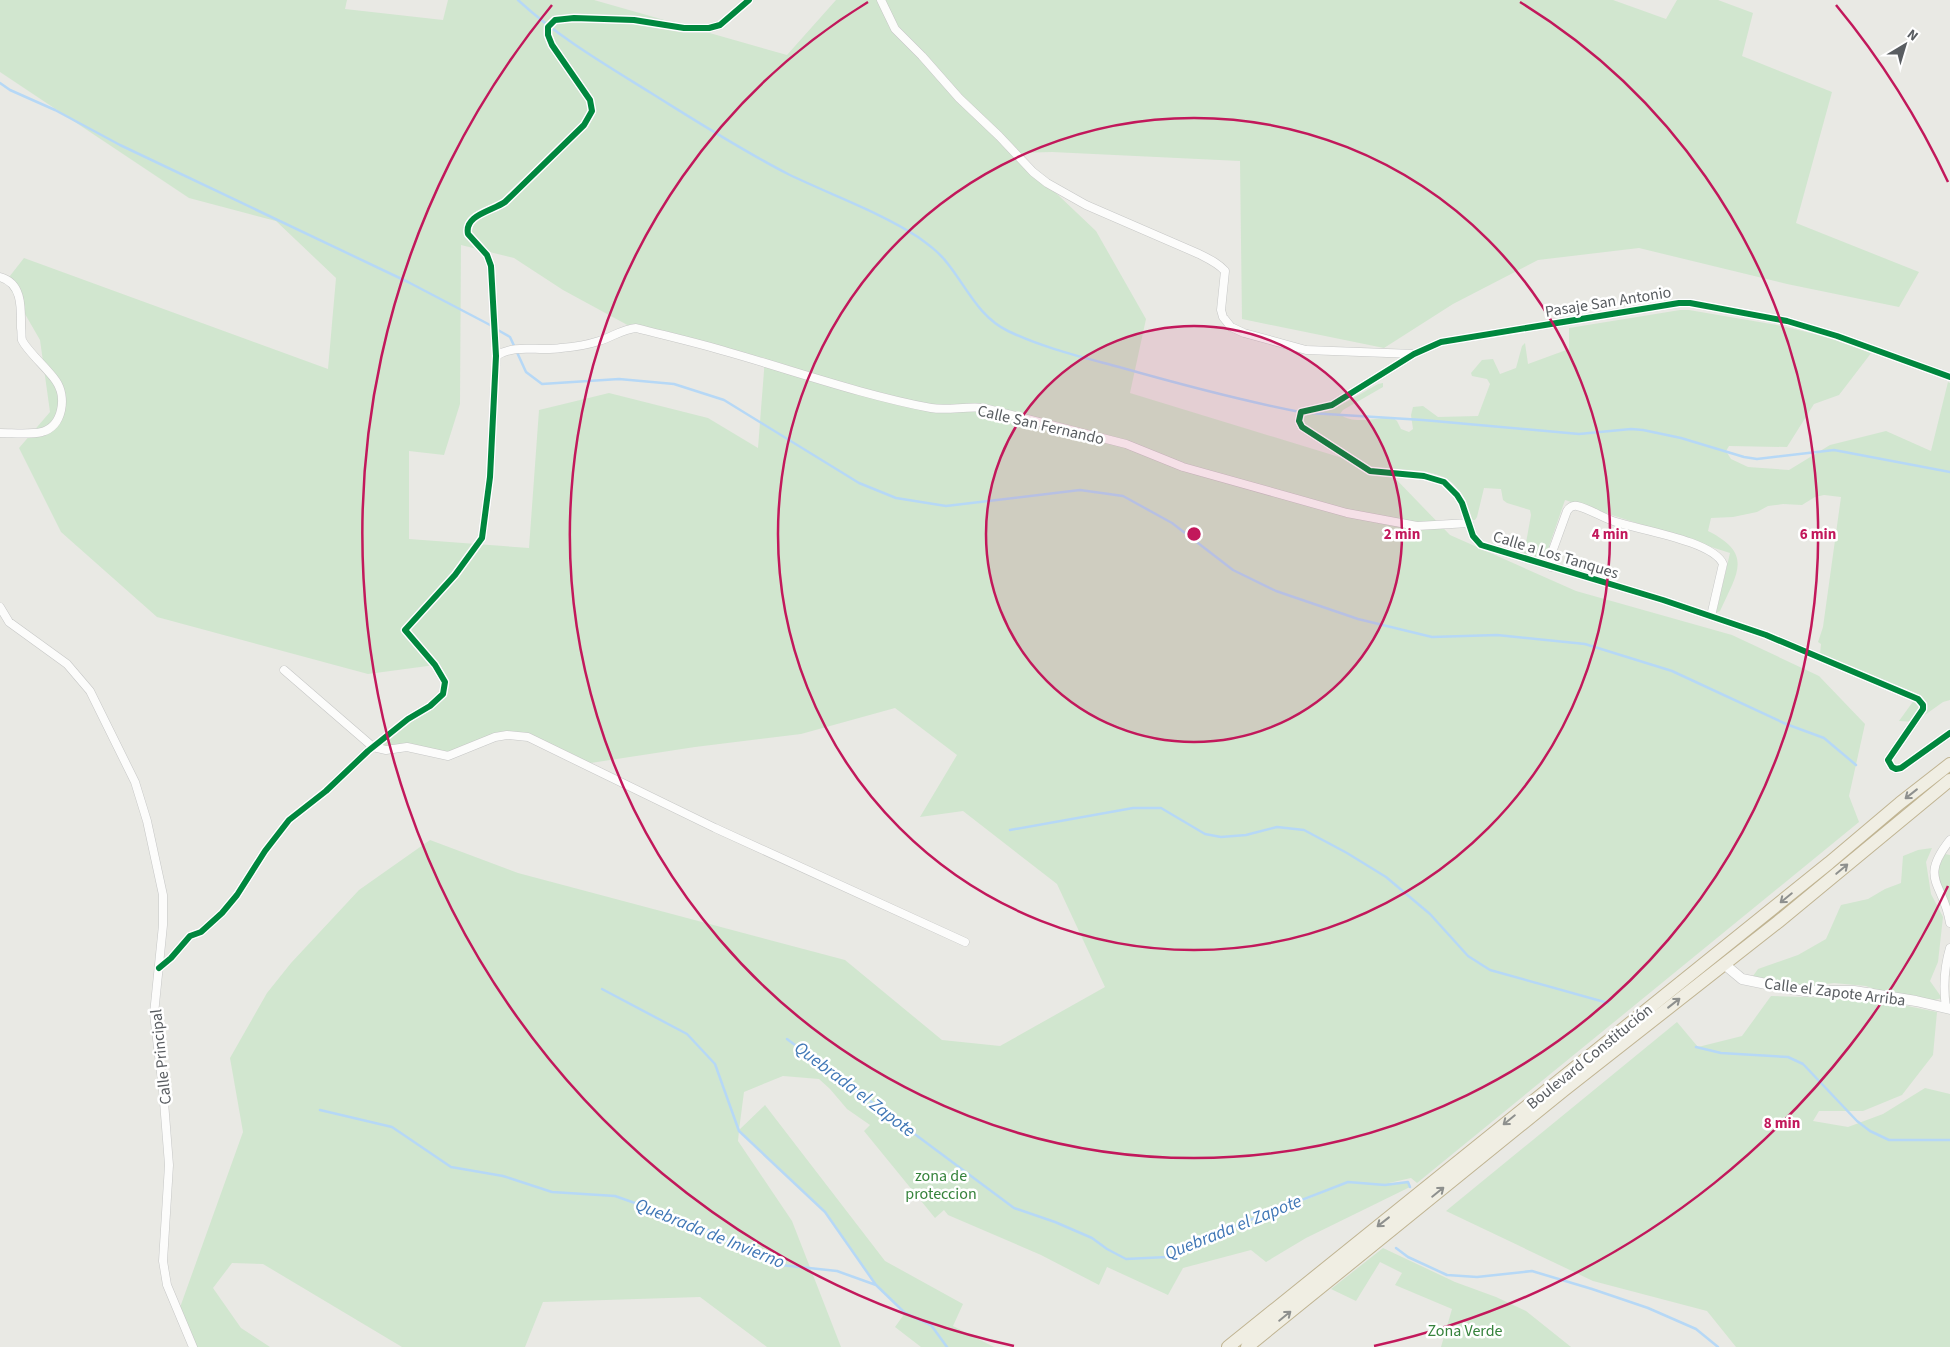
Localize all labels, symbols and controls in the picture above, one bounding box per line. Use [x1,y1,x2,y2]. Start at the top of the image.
north arrow [1880,20,1930,70]
text: N [1903,25,1922,46]
street label: Pasaje San Antonio [1543,281,1673,323]
street label: Calle San Fernando [975,400,1106,450]
text: 2 min [1384,524,1420,545]
text: 4 min [1592,524,1628,545]
text: 6 min [1800,524,1836,545]
centre of rings [1185,525,1203,543]
street label: Calle a Los Tanques [1490,525,1622,585]
one-way arrow [1905,788,1918,799]
one-way arrow [1836,864,1849,875]
one-way arrow [1780,892,1793,903]
street label: Calle el Zapote Arriba [1763,972,1907,1012]
one-way arrow [1667,998,1681,1008]
street label: Boulevard Constitución [1522,999,1657,1115]
street label: Calle Principal [145,1008,177,1106]
water label: Quebrada el Zapote [789,1036,921,1143]
text: 8 min [1764,1113,1800,1134]
one-way arrow [1503,1114,1516,1125]
park label: zona de proteccion [905,1165,977,1205]
one-way arrow [1432,1187,1445,1198]
water label: Quebrada el Zapote [1161,1188,1306,1266]
water label: Quebrada de Invierno [631,1192,788,1275]
one-way arrow [1377,1216,1390,1227]
one-way arrow [1278,1311,1291,1322]
park label: Zona Verde [1427,1320,1503,1342]

